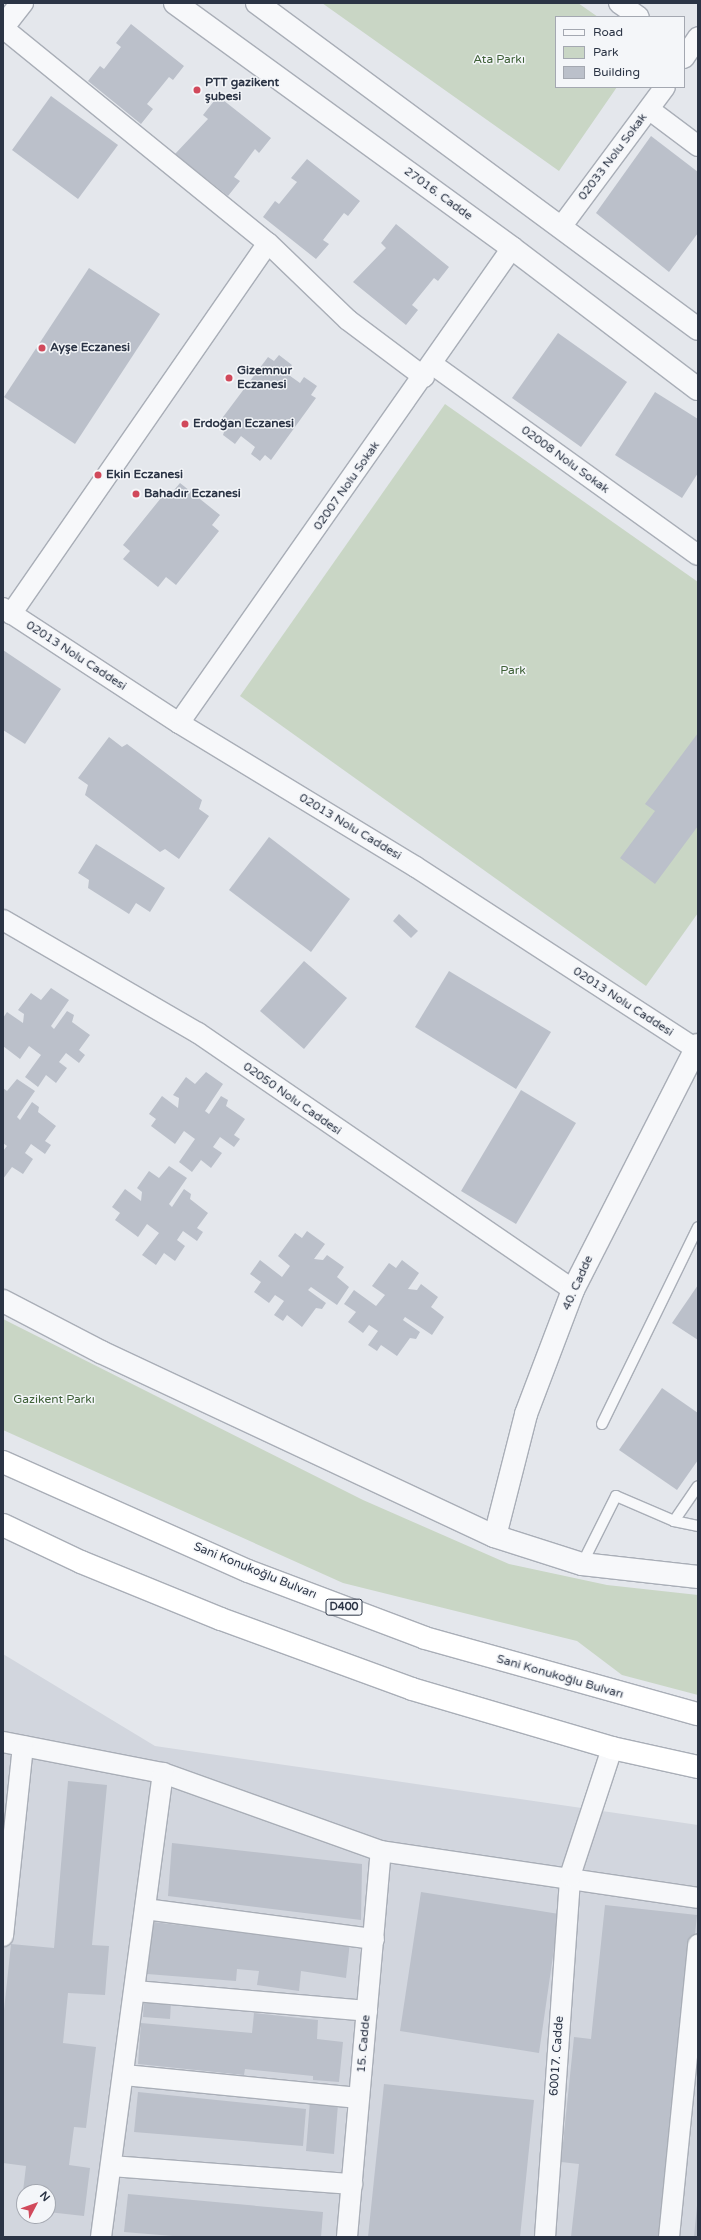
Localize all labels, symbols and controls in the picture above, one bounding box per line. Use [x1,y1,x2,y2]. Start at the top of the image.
legend [555,16,685,88]
text: Road [593,25,623,39]
text: Park [593,45,619,59]
park label: Ata Parkı [473,53,525,67]
text: Building [593,65,640,79]
place label: PTT gazikent şubesi [205,76,279,104]
marker: PTT gazikent şubesi [192,85,202,95]
street label: 02033 Nolu Sokak [576,111,650,203]
street label: 27016. Cadde [401,164,475,224]
place label: Ayşe Eczanesi [50,341,130,355]
marker: Ayşe Eczanesi [37,343,47,353]
place label: Gizemnur Eczanesi [237,364,292,392]
marker: Gizemnur Eczanesi [224,373,234,383]
place label: Erdoğan Eczanesi [193,417,294,431]
marker: Erdoğan Eczanesi [180,419,190,429]
street label: 02008 Nolu Sokak [518,423,612,497]
street label: 02007 Nolu Sokak [311,439,383,533]
place label: Ekin Eczanesi [106,468,183,482]
marker: Ekin Eczanesi [93,470,103,480]
place label: Bahadır Eczanesi [144,487,241,501]
marker: Bahadır Eczanesi [131,489,141,499]
street label: 02013 Nolu Caddesi [23,618,129,694]
park label: Park [500,664,526,678]
street label: 02013 Nolu Caddesi [296,791,404,863]
street label: 02013 Nolu Caddesi [570,964,676,1040]
street label: 02050 Nolu Caddesi [240,1060,344,1138]
street label: 40. Cadde [560,1253,596,1313]
park label: Gazikent Parkı [13,1393,95,1407]
street label: Sani Konukoğlu Bulvarı [191,1540,319,1602]
road number: D400 [325,1598,363,1616]
street label: Sani Konukoğlu Bulvarı [495,1652,625,1702]
street label: 15. Cadde [354,2014,374,2074]
street label: 60017. Cadde [547,2015,567,2097]
north arrow [16,2184,56,2224]
text: N [37,2189,52,2204]

